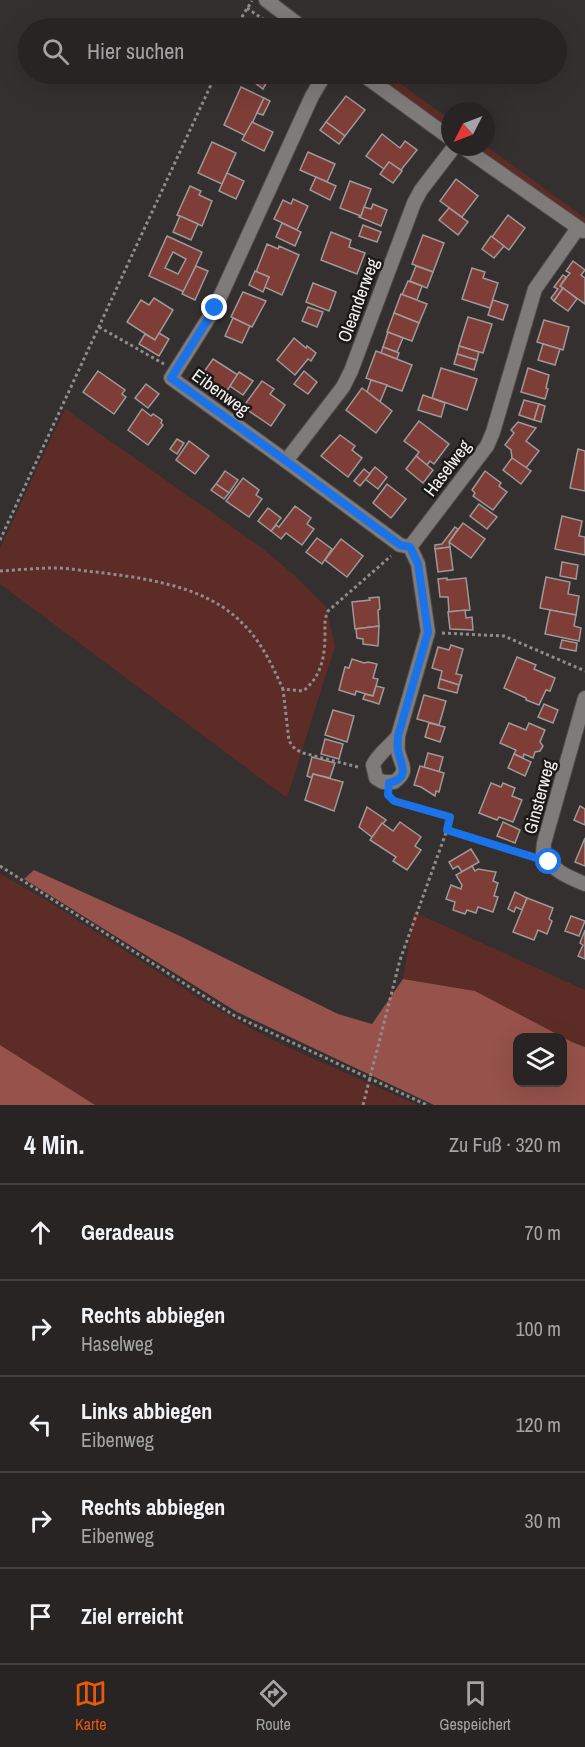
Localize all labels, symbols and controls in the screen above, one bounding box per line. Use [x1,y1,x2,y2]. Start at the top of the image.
search box [18,18,567,84]
icon: search [39,35,72,68]
text: Hier suchen [87,36,184,66]
north arrow [441,102,495,156]
street label: Oleanderweg [331,254,385,346]
route end [201,294,227,320]
street label: Eibenweg [187,363,256,422]
street label: Haselweg [418,434,477,501]
street label: Ginsterweg [517,757,561,837]
route start [535,848,561,874]
map controls [513,1033,567,1087]
button: layers [513,1033,567,1087]
text: 4 Min. [24,1127,84,1162]
text: Zu Fuß · 320 m [449,1131,561,1158]
icon: ahead [24,1216,57,1249]
text: Geradeaus [81,1217,174,1247]
text: 70 m [525,1219,561,1246]
text: Rechts abbiegen [81,1300,225,1330]
icon: right [24,1312,57,1345]
text: 100 m [515,1315,561,1342]
text: Haselweg [81,1330,153,1357]
text: Links abbiegen [81,1396,212,1426]
icon: left [24,1408,57,1441]
text: 120 m [515,1411,561,1438]
text: Eibenweg [81,1426,154,1453]
text: Rechts abbiegen [81,1492,225,1522]
icon: right [24,1504,57,1537]
text: 30 m [525,1507,561,1534]
text: Eibenweg [81,1522,154,1549]
icon: arrive [24,1600,57,1633]
text: Ziel erreicht [81,1601,183,1631]
tab: Karte [74,1677,107,1735]
tab: Route [256,1677,291,1735]
tab: Gespeichert [439,1677,511,1735]

